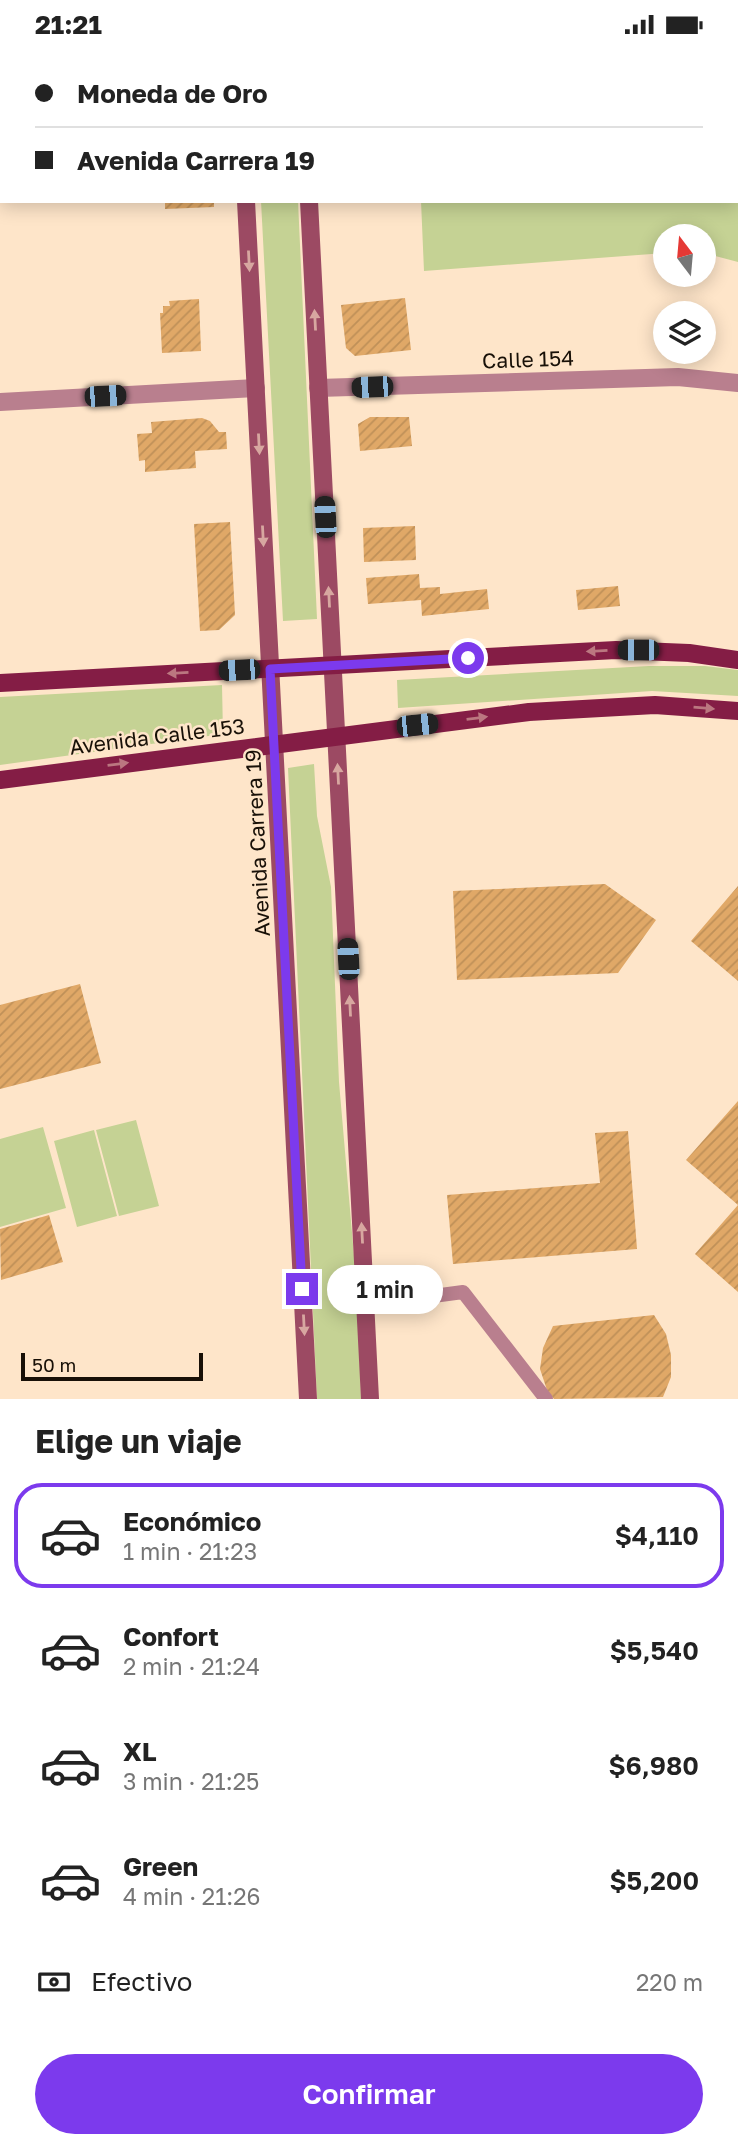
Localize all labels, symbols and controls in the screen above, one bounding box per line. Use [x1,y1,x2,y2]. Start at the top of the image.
text: 21:21 [35,9,102,40]
text: Moneda de Oro [77,78,268,109]
text: Avenida Carrera 19 [77,145,315,176]
north arrow [653,224,716,287]
map controls [653,224,716,364]
one-way arrow [244,250,255,272]
button: layers [653,301,716,364]
one-way arrow [309,309,320,331]
street label: Calle 154 [482,344,574,374]
car [351,376,394,398]
car [84,384,127,408]
one-way arrow [253,434,264,456]
car [314,495,337,539]
one-way arrow [258,525,269,547]
one-way arrow [324,586,335,608]
car [618,640,660,661]
route start [452,642,484,674]
one-way arrow [586,646,608,657]
car [218,658,261,682]
one-way arrow [166,668,188,679]
one-way arrow [693,702,715,713]
street label: Avenida Calle 153 [68,712,246,760]
car [396,712,439,738]
one-way arrow [466,713,488,724]
street label: Avenida Carrera 19 [239,749,275,937]
one-way arrow [107,758,129,769]
one-way arrow [333,763,344,785]
car [337,937,360,981]
one-way arrow [344,995,355,1017]
one-way arrow [356,1222,367,1244]
callout: 1 min [326,1265,442,1313]
route end [286,1273,318,1305]
text: 1 min [356,1275,414,1303]
one-way arrow [298,1314,309,1336]
scale bar [21,1350,203,1382]
text: 50 m [32,1353,76,1376]
text: Elige un viaje [35,1422,242,1460]
icon: car [39,1504,102,1567]
text: Económico [123,1506,261,1537]
text: $4,110 [615,1520,699,1551]
text: 1 min · 21:23 [123,1537,257,1565]
icon: car [39,1619,102,1682]
text: Confort [123,1621,219,1652]
text: $5,540 [610,1635,699,1666]
text: 2 min · 21:24 [123,1652,260,1680]
icon: car [39,1734,102,1797]
text: XL [123,1736,157,1767]
text: $6,980 [608,1750,699,1781]
text: 3 min · 21:25 [123,1767,259,1795]
icon: car [39,1849,102,1912]
text: Green [123,1851,198,1882]
text: $5,200 [609,1865,699,1896]
text: 4 min · 21:26 [123,1882,261,1910]
icon: cash [35,1963,73,2001]
text: Efectivo [91,1966,192,1997]
text: 220 m [636,1968,703,1996]
button: Confirmar [35,2054,703,2134]

